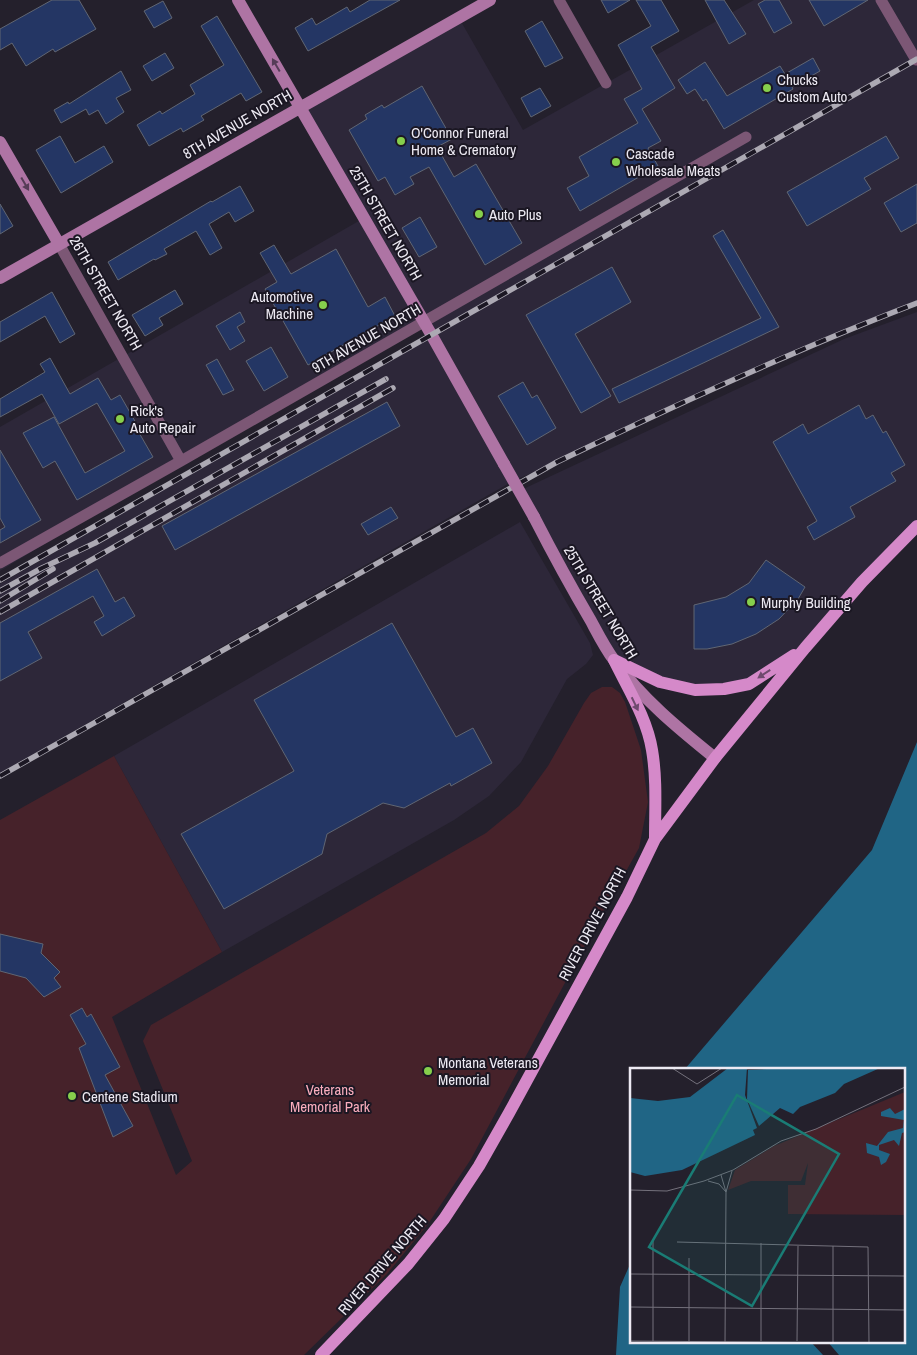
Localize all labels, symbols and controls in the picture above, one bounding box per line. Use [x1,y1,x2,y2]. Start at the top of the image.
one-way arrow [271,58,280,71]
place label: Chucks Custom Auto [777,69,848,107]
marker: Chucks Custom Auto [761,82,773,94]
street label: 8TH AVENUE NORTH [179,84,295,164]
place label: O'Connor Funeral Home & Crematory [411,122,517,160]
marker: O'Connor Funeral Home & Crematory [395,135,407,147]
place label: Cascade Wholesale Meats [626,143,720,181]
marker: Cascade Wholesale Meats [610,156,622,168]
street label: 25TH STREET NORTH [345,162,427,284]
one-way arrow [20,178,29,191]
place label: Auto Plus [488,204,542,225]
marker: Auto Plus [473,208,485,220]
street label: 26TH STREET NORTH [65,232,147,354]
place label: Automotive Machine [250,286,313,324]
street label: 9TH AVENUE NORTH [308,298,424,378]
marker: Automotive Machine [317,299,329,311]
place label: Rick's Auto Repair [129,400,196,438]
marker: Rick's Auto Repair [114,413,126,425]
street label: 25TH STREET NORTH [559,541,643,663]
place label: Murphy Building [761,592,851,613]
marker: Murphy Building [745,596,757,608]
one-way arrow [757,669,771,679]
one-way arrow [631,697,639,711]
street label: RIVER DRIVE NORTH [553,864,631,984]
place label: Montana Veterans Memorial [438,1052,538,1090]
marker: Montana Veterans Memorial [422,1065,434,1077]
inset map [630,1068,904,1342]
park label: Veterans Memorial Park [290,1079,371,1117]
place label: Centene Stadium [82,1086,178,1107]
marker: Centene Stadium [66,1090,78,1102]
street label: RIVER DRIVE NORTH [333,1211,431,1319]

